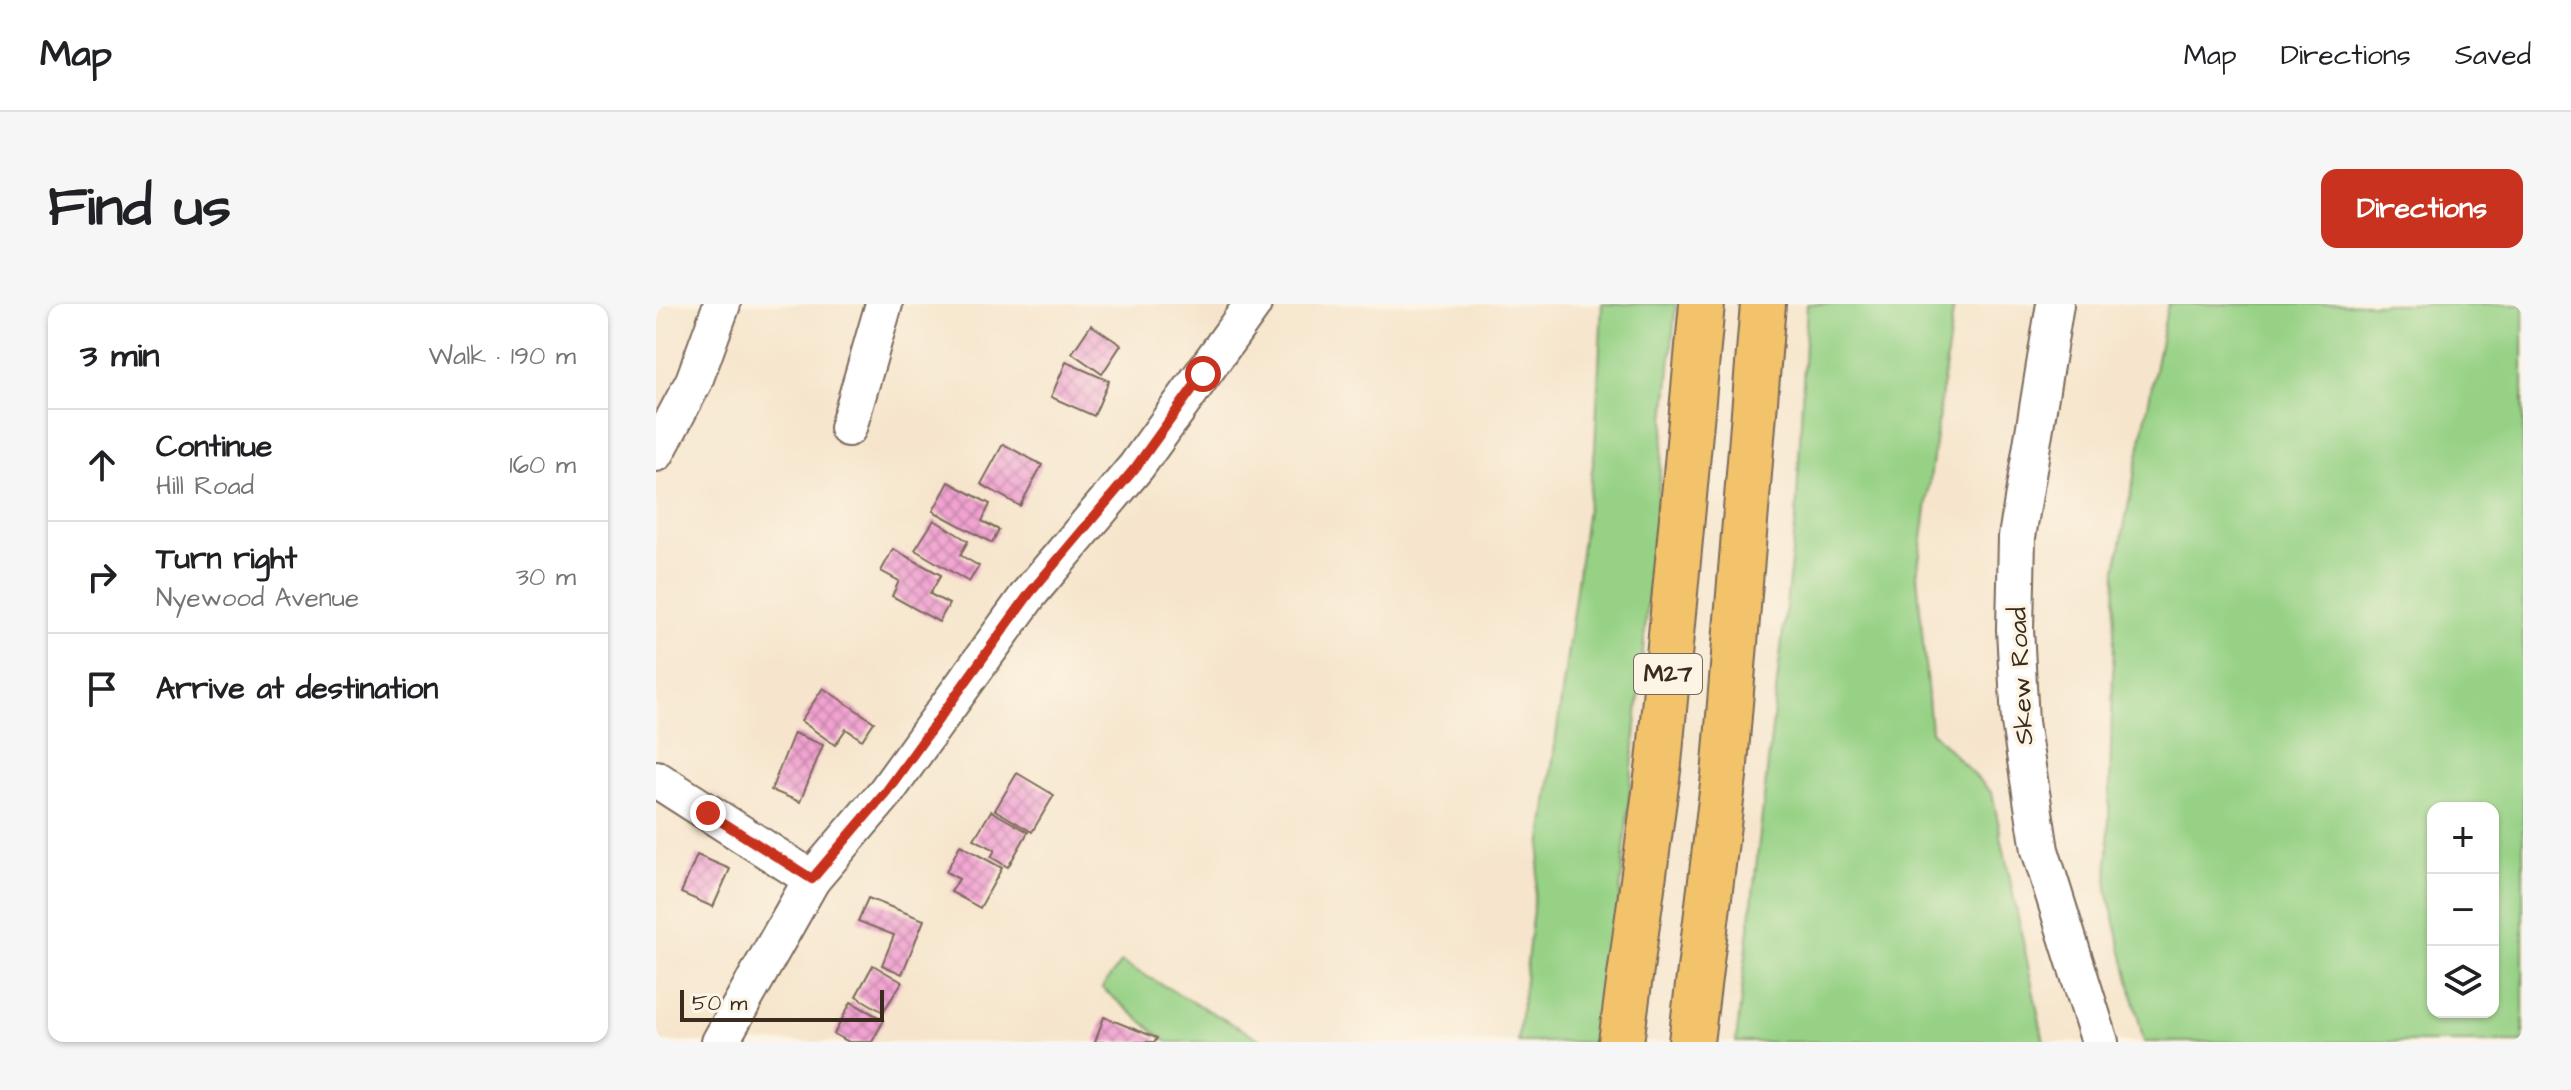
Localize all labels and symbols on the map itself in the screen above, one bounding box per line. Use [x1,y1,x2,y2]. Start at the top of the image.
route start [1185,356,1221,392]
street label: Skew Road [1999,606,2043,746]
road number: M27 [1634,654,1702,694]
route end [690,795,726,831]
scale bar [680,986,884,1022]

